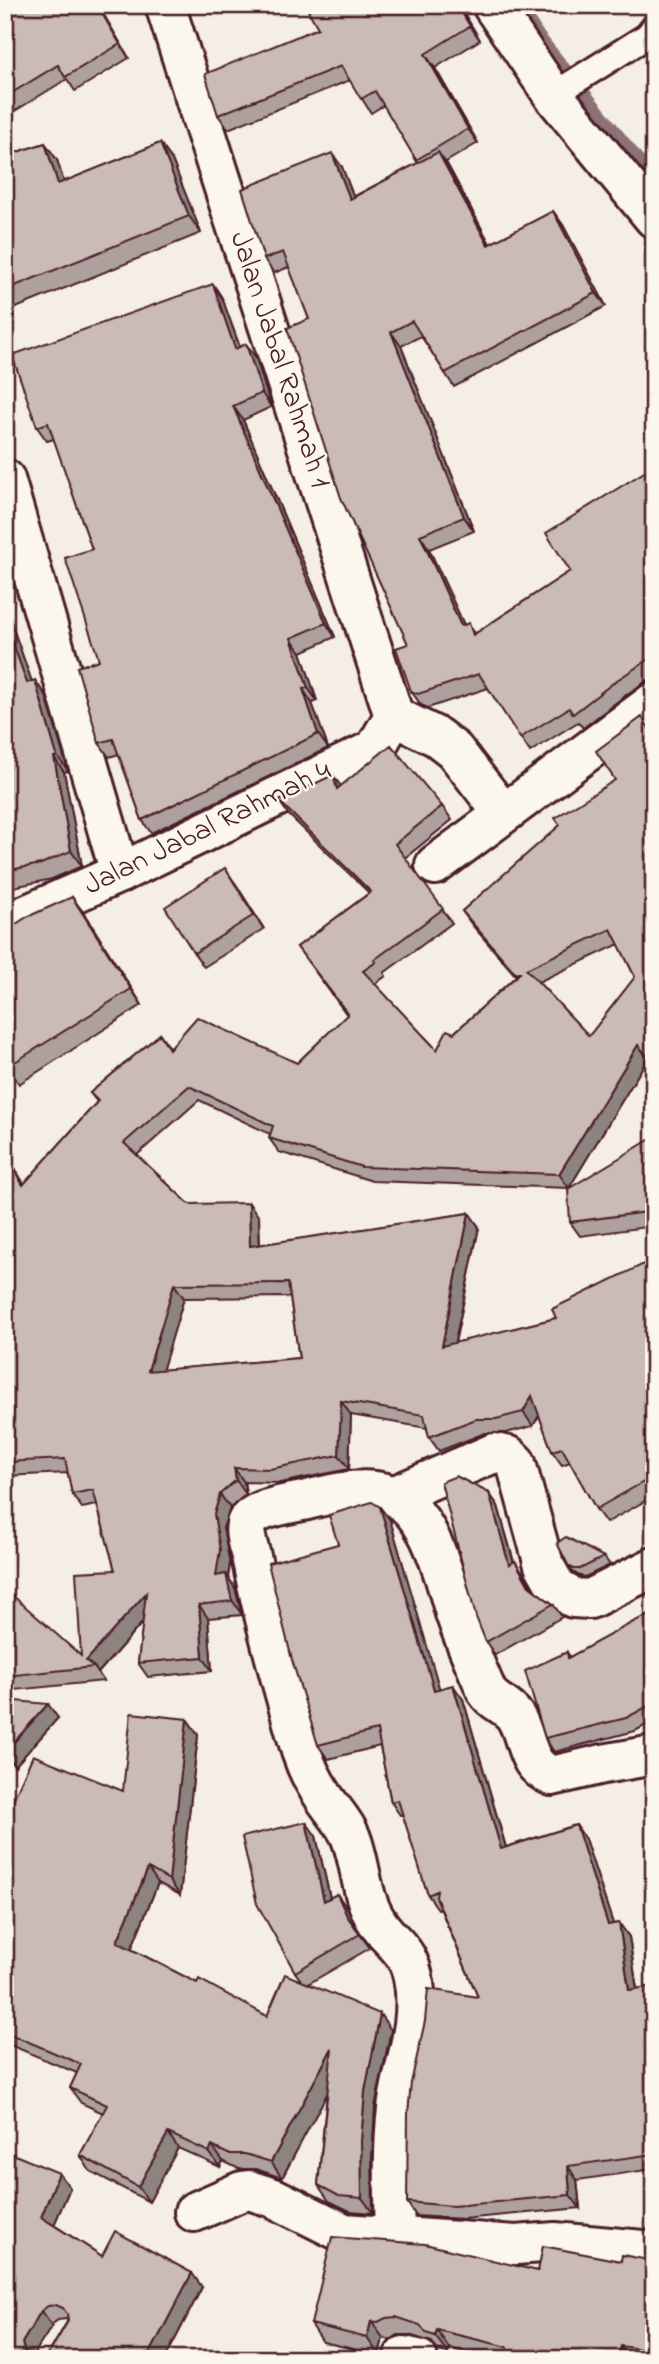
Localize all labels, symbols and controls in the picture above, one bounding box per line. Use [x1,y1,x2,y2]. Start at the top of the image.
street label: Jalan Jabal Rahmah 1 [217,226,341,494]
street label: Jalan Jabal Rahmah 4 [77,750,339,908]

